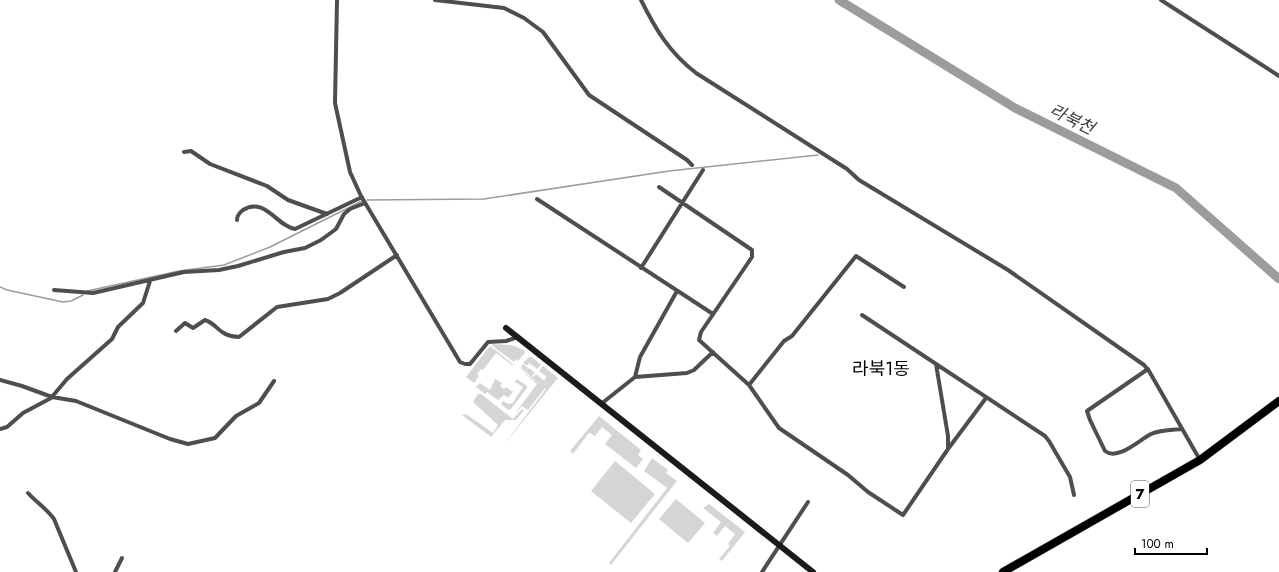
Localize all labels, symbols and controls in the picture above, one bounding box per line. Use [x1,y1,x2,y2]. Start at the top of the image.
water label: 라북천 [1046,98,1100,141]
district label: 라북1동 [852,356,910,382]
road number: 7 [1131,481,1149,507]
scale bar [1135,530,1207,556]
text: 100 m [1141,535,1174,553]

